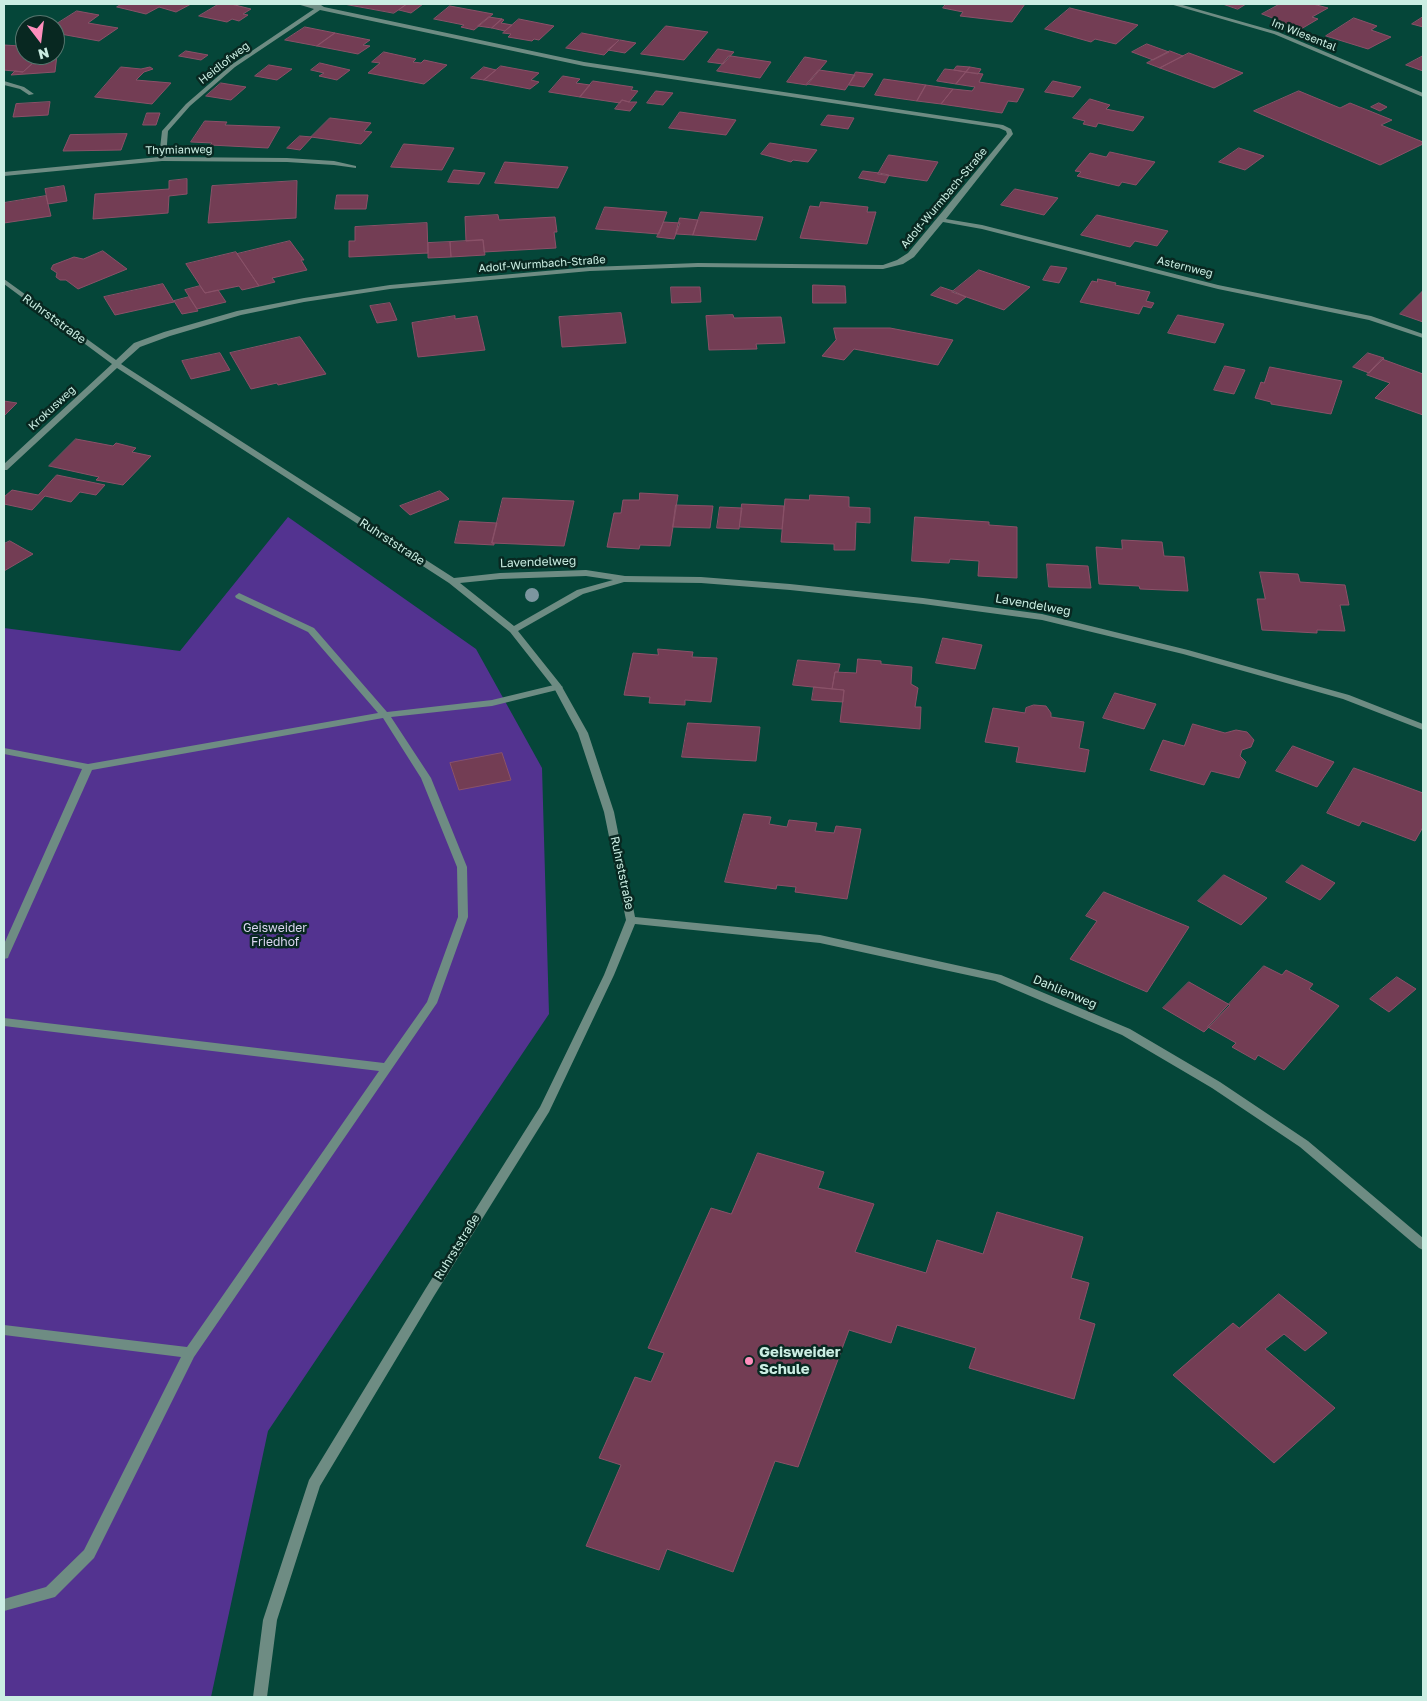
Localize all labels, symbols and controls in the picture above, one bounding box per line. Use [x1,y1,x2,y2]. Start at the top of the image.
north arrow [15,15,65,65]
street label: Im Wiesental [1270,16,1338,54]
street label: Heidlofweg [196,39,252,87]
text: N [36,44,51,64]
street label: Thymianweg [145,143,213,157]
street label: Adolf-Wurmbach-Straße [898,145,990,251]
street label: Adolf-Wurmbach-Straße [478,253,606,275]
street label: Asternweg [1156,254,1214,280]
street label: Ruhrststraße [20,291,88,347]
street label: Krokusweg [26,383,78,433]
street label: Ruhrststraße [357,516,427,568]
street label: Lavendelweg [500,553,576,571]
street label: Lavendelweg [994,591,1072,619]
street label: Ruhrststraße [607,835,637,911]
park label: Geisweider Friedhof [243,921,307,949]
street label: Dahlienweg [1031,972,1099,1012]
street label: Ruhrststraße [431,1211,483,1283]
place label: Geisweider Schule [759,1343,841,1378]
marker: Geisweider Schule [743,1355,755,1367]

